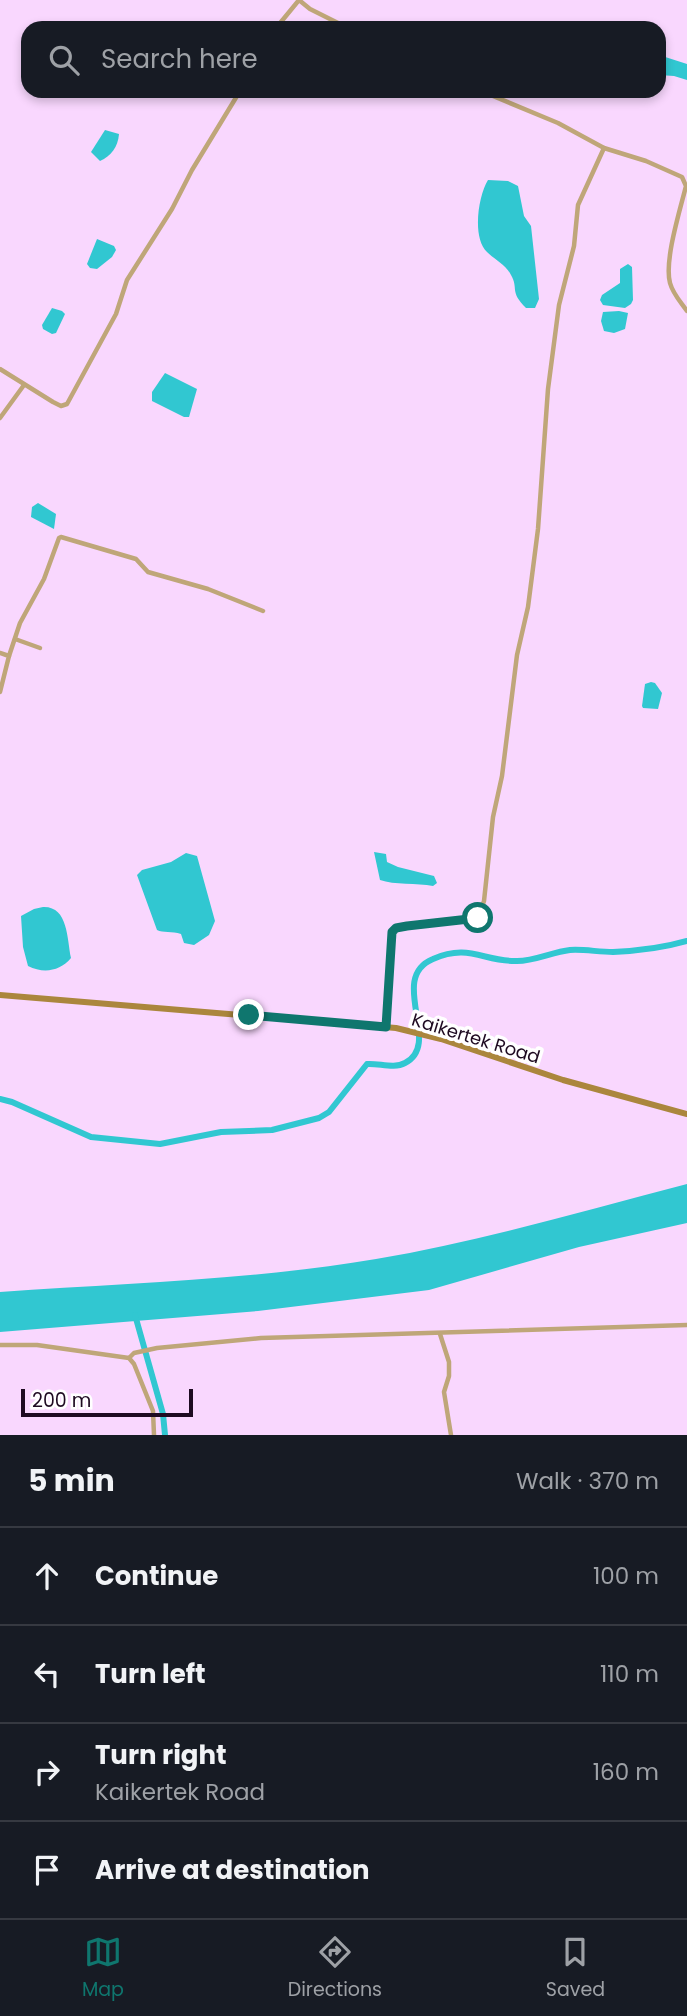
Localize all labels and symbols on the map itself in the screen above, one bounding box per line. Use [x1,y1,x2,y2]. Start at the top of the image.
route start [462,902,493,933]
route end [233,999,264,1030]
street label: Kaikertek Road [409,1007,543,1069]
scale bar [21,1386,192,1418]

